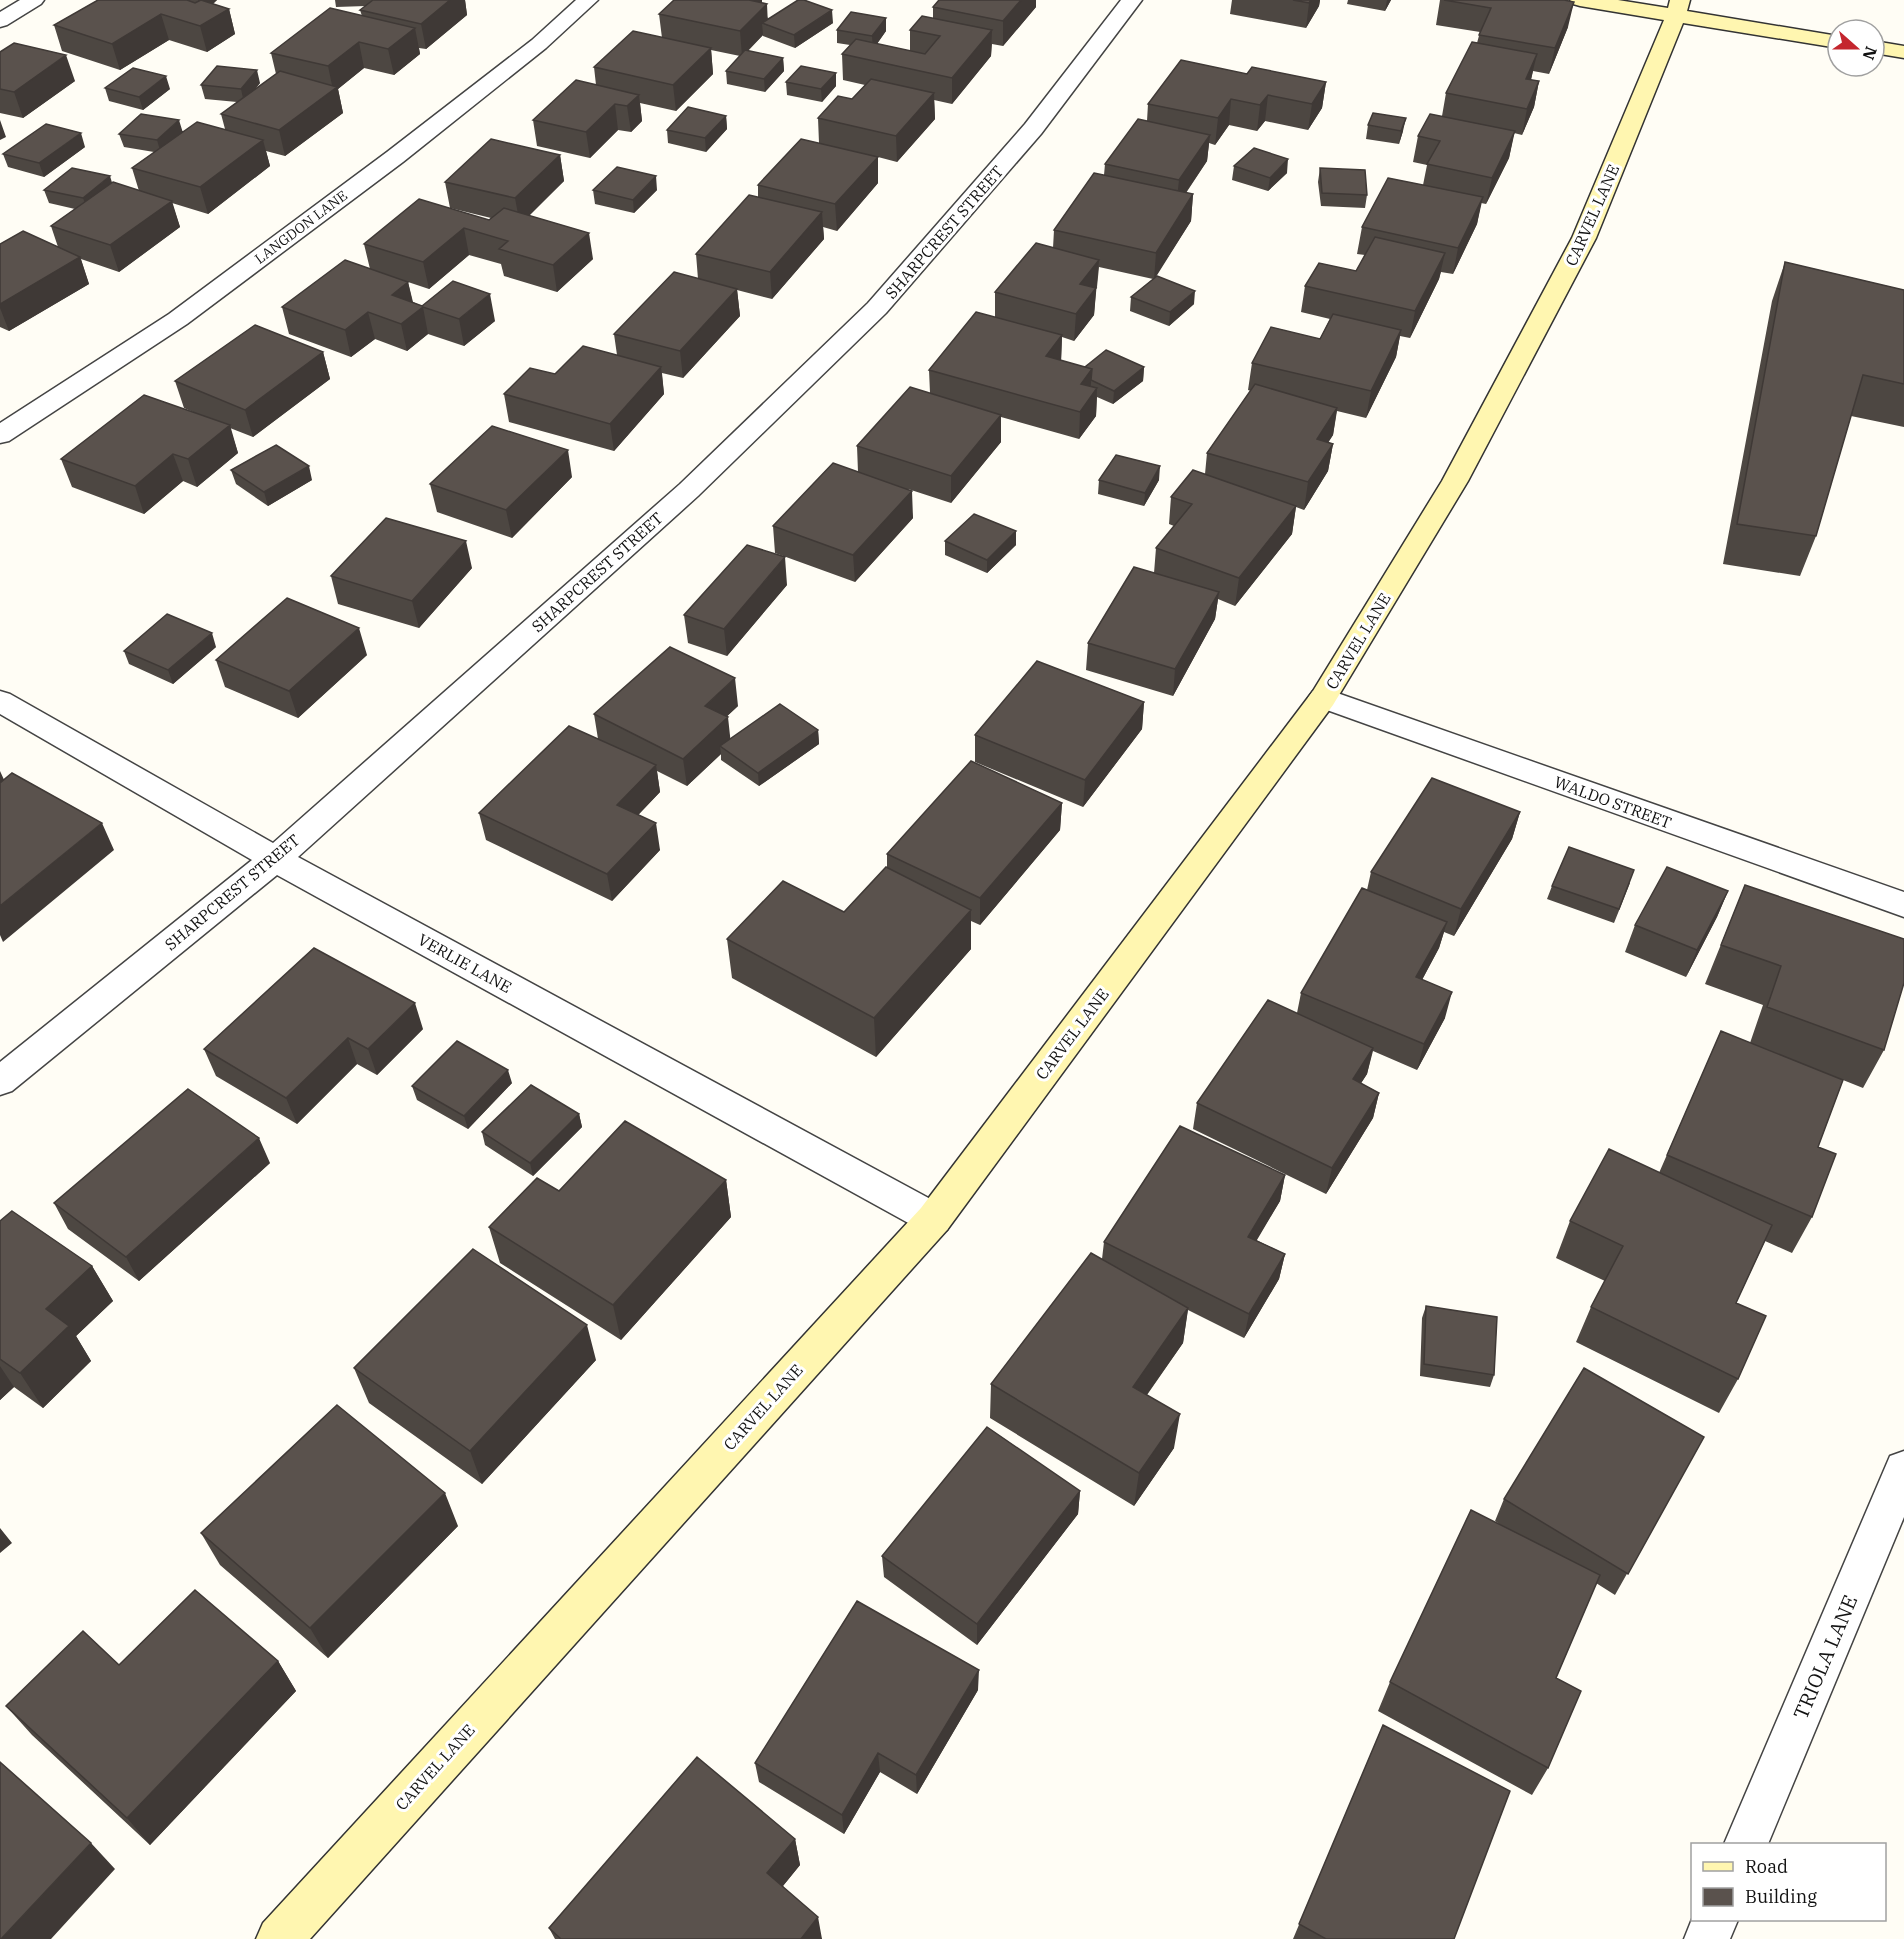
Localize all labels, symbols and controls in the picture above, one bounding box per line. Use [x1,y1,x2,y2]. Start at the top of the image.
north arrow [1826,18,1886,78]
text: N [1858,44,1882,63]
street label: SHARPCREST STREET [881,161,1007,303]
street label: CARVEL LANE [1561,161,1623,269]
street label: LANGDON LANE [251,186,351,268]
street label: SHARPCREST STREET [527,508,667,636]
street label: CARVEL LANE [1321,589,1395,693]
street label: WALDO STREET [1552,772,1674,832]
street label: SHARPCREST STREET [161,830,303,954]
street label: VERLIE LANE [415,929,515,997]
street label: CARVEL LANE [1031,984,1113,1084]
street label: CARVEL LANE [719,1360,807,1454]
street label: TRIOLA LANE [1787,1591,1863,1723]
street label: CARVEL LANE [391,1720,479,1814]
legend [1691,1843,1886,1921]
text: Road [1745,1855,1788,1878]
text: Building [1745,1885,1817,1908]

